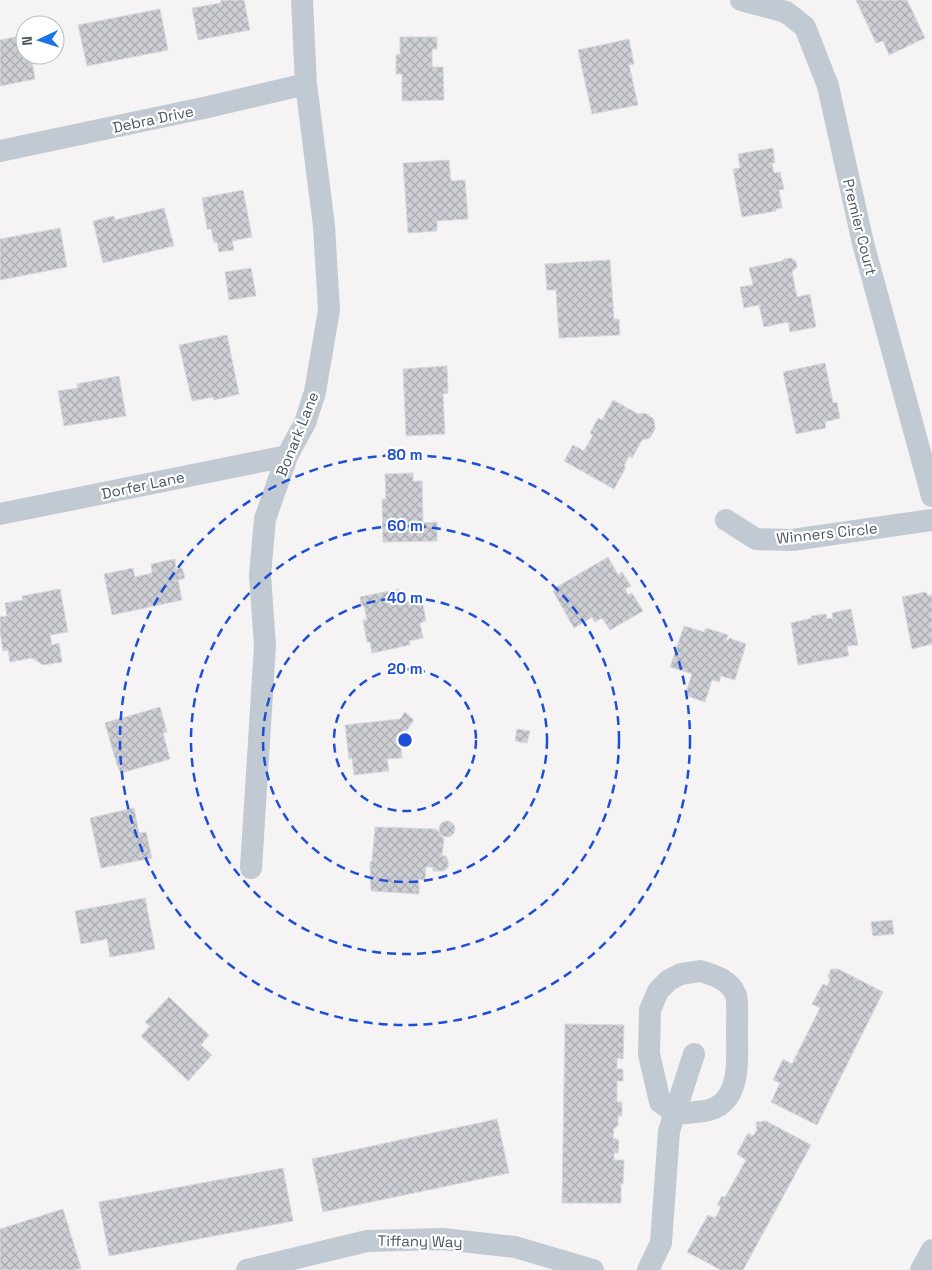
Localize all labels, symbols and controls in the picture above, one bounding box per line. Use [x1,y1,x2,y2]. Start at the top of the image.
north arrow [15,15,65,65]
text: N [18,36,36,46]
street label: Debra Drive [111,101,195,137]
street label: Premier Court [839,177,881,277]
street label: Bonark Lane [271,389,323,479]
text: 80 m [387,445,423,464]
street label: Dorfer Lane [100,467,186,503]
text: 60 m [387,516,423,535]
street label: Winners Circle [776,518,879,548]
text: 40 m [387,588,423,607]
text: 20 m [387,659,423,678]
centre of rings [396,731,414,749]
street label: Tiffany Way [377,1231,463,1251]

